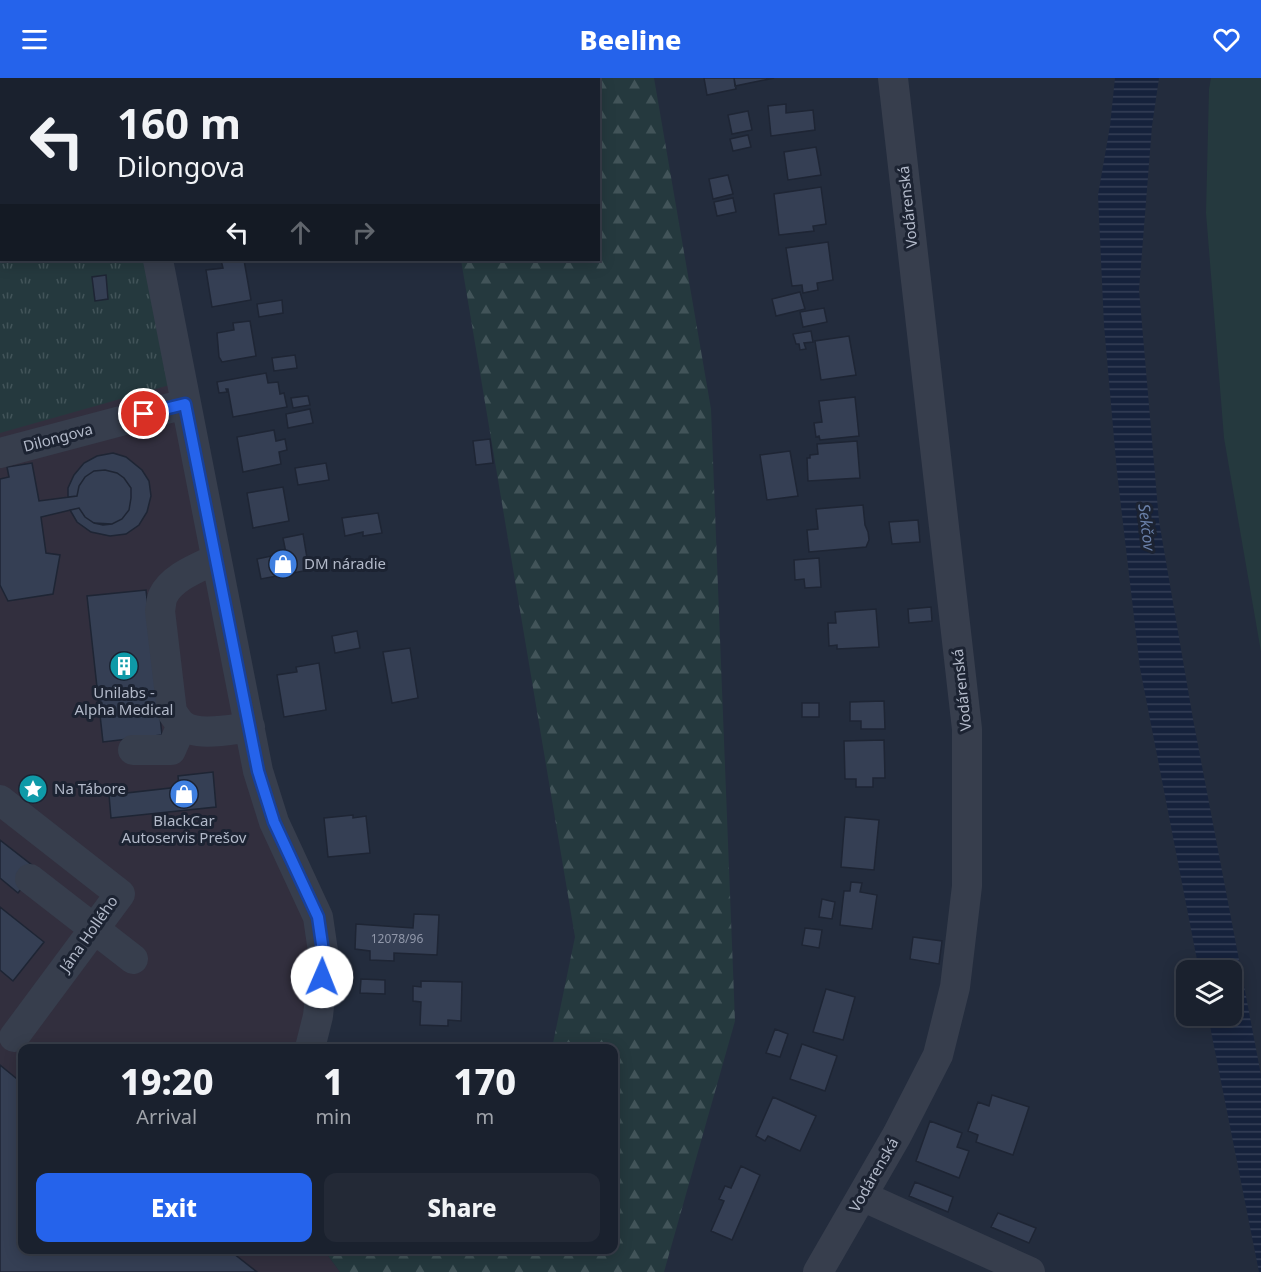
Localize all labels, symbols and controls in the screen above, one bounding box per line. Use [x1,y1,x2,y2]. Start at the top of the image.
text: Beeline [580,21,681,58]
icon: menu [18,23,51,56]
icon: heart [1210,23,1243,56]
text: 160 m [117,94,241,151]
icon: left [18,102,96,180]
text: Dilongova [117,148,245,185]
street label: Vodárenská [893,165,921,249]
icon: left [221,216,254,249]
icon: ahead [284,216,317,249]
icon: right [347,216,380,249]
pin [118,388,169,439]
icon: arrive [127,397,160,430]
street label: Dilongova [21,418,95,456]
water label: Sekčov [1133,502,1161,553]
shop icon: DM náradie [267,548,299,580]
place label: DM náradie [304,553,386,573]
street label: Vodárenská [947,648,975,732]
building icon: Unilabs - Alpha Medical [108,650,140,682]
place label: Unilabs - Alpha Medical [75,682,173,719]
place icon: Na Tábore [17,773,49,805]
place label: Na Tábore [54,778,126,798]
shop icon: BlackCar Autoservis Prešov [168,778,200,810]
place label: BlackCar Autoservis Prešov [122,810,247,847]
street label: Jána Hollého [53,891,122,977]
house number: 12078/96 [371,930,423,947]
position arrow [290,945,354,1009]
map controls [1176,960,1242,1026]
button: layers [1176,960,1242,1026]
text: 19:20 [120,1057,213,1106]
text: 1 [323,1057,344,1106]
text: 170 [454,1057,516,1106]
text: Arrival [136,1103,197,1130]
text: min [315,1103,352,1130]
text: m [475,1103,494,1130]
street label: Vodárenská [844,1134,902,1215]
button: Exit [36,1173,312,1242]
button: Share [324,1173,600,1242]

